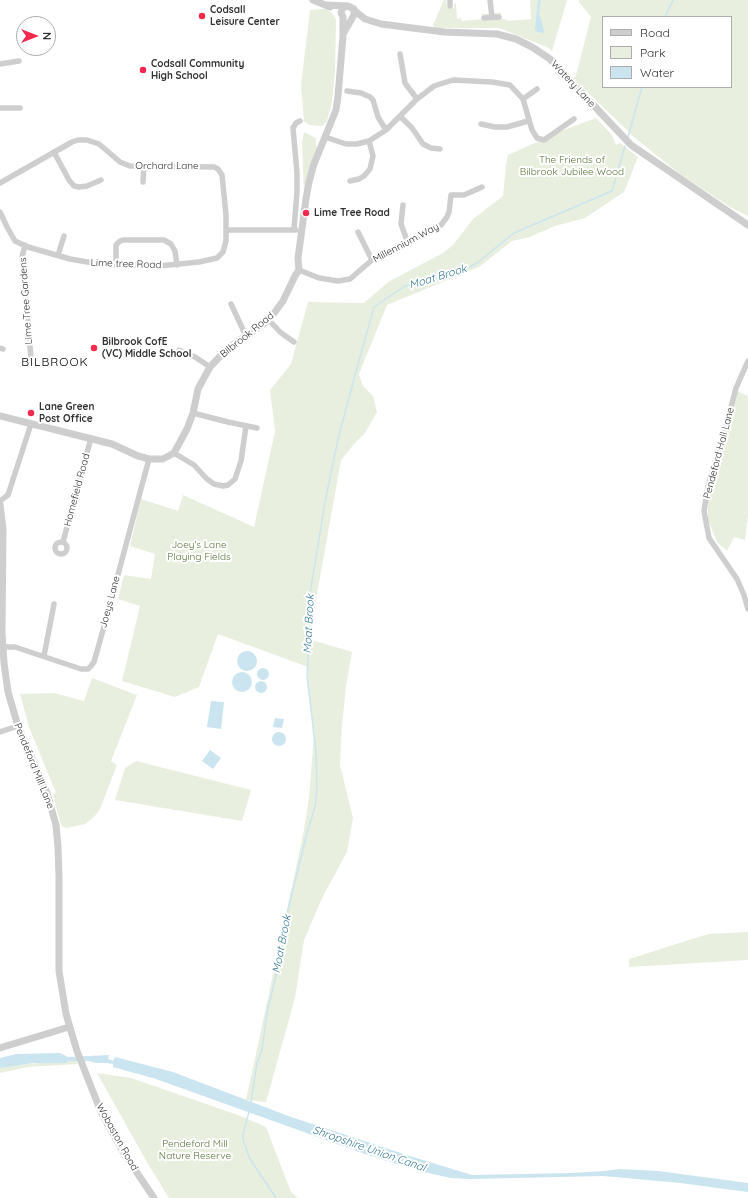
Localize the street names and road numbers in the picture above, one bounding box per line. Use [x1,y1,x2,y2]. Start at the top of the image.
street label: Watery Lane [548,58,598,110]
street label: Orchard Lane [135,160,199,172]
street label: Millennium Way [371,221,441,265]
street label: Lime Tree Gardens [17,257,35,345]
street label: Lime tree Road [90,257,162,271]
street label: Bilbrook Road [218,310,276,360]
street label: Pendeford Hall Lane [701,406,737,500]
street label: Homefield Road [61,452,93,528]
street label: Joeys Lane [97,575,123,629]
street label: Pendeford Mill Lane [11,721,57,811]
street label: Wobaston Road [94,1101,140,1173]

